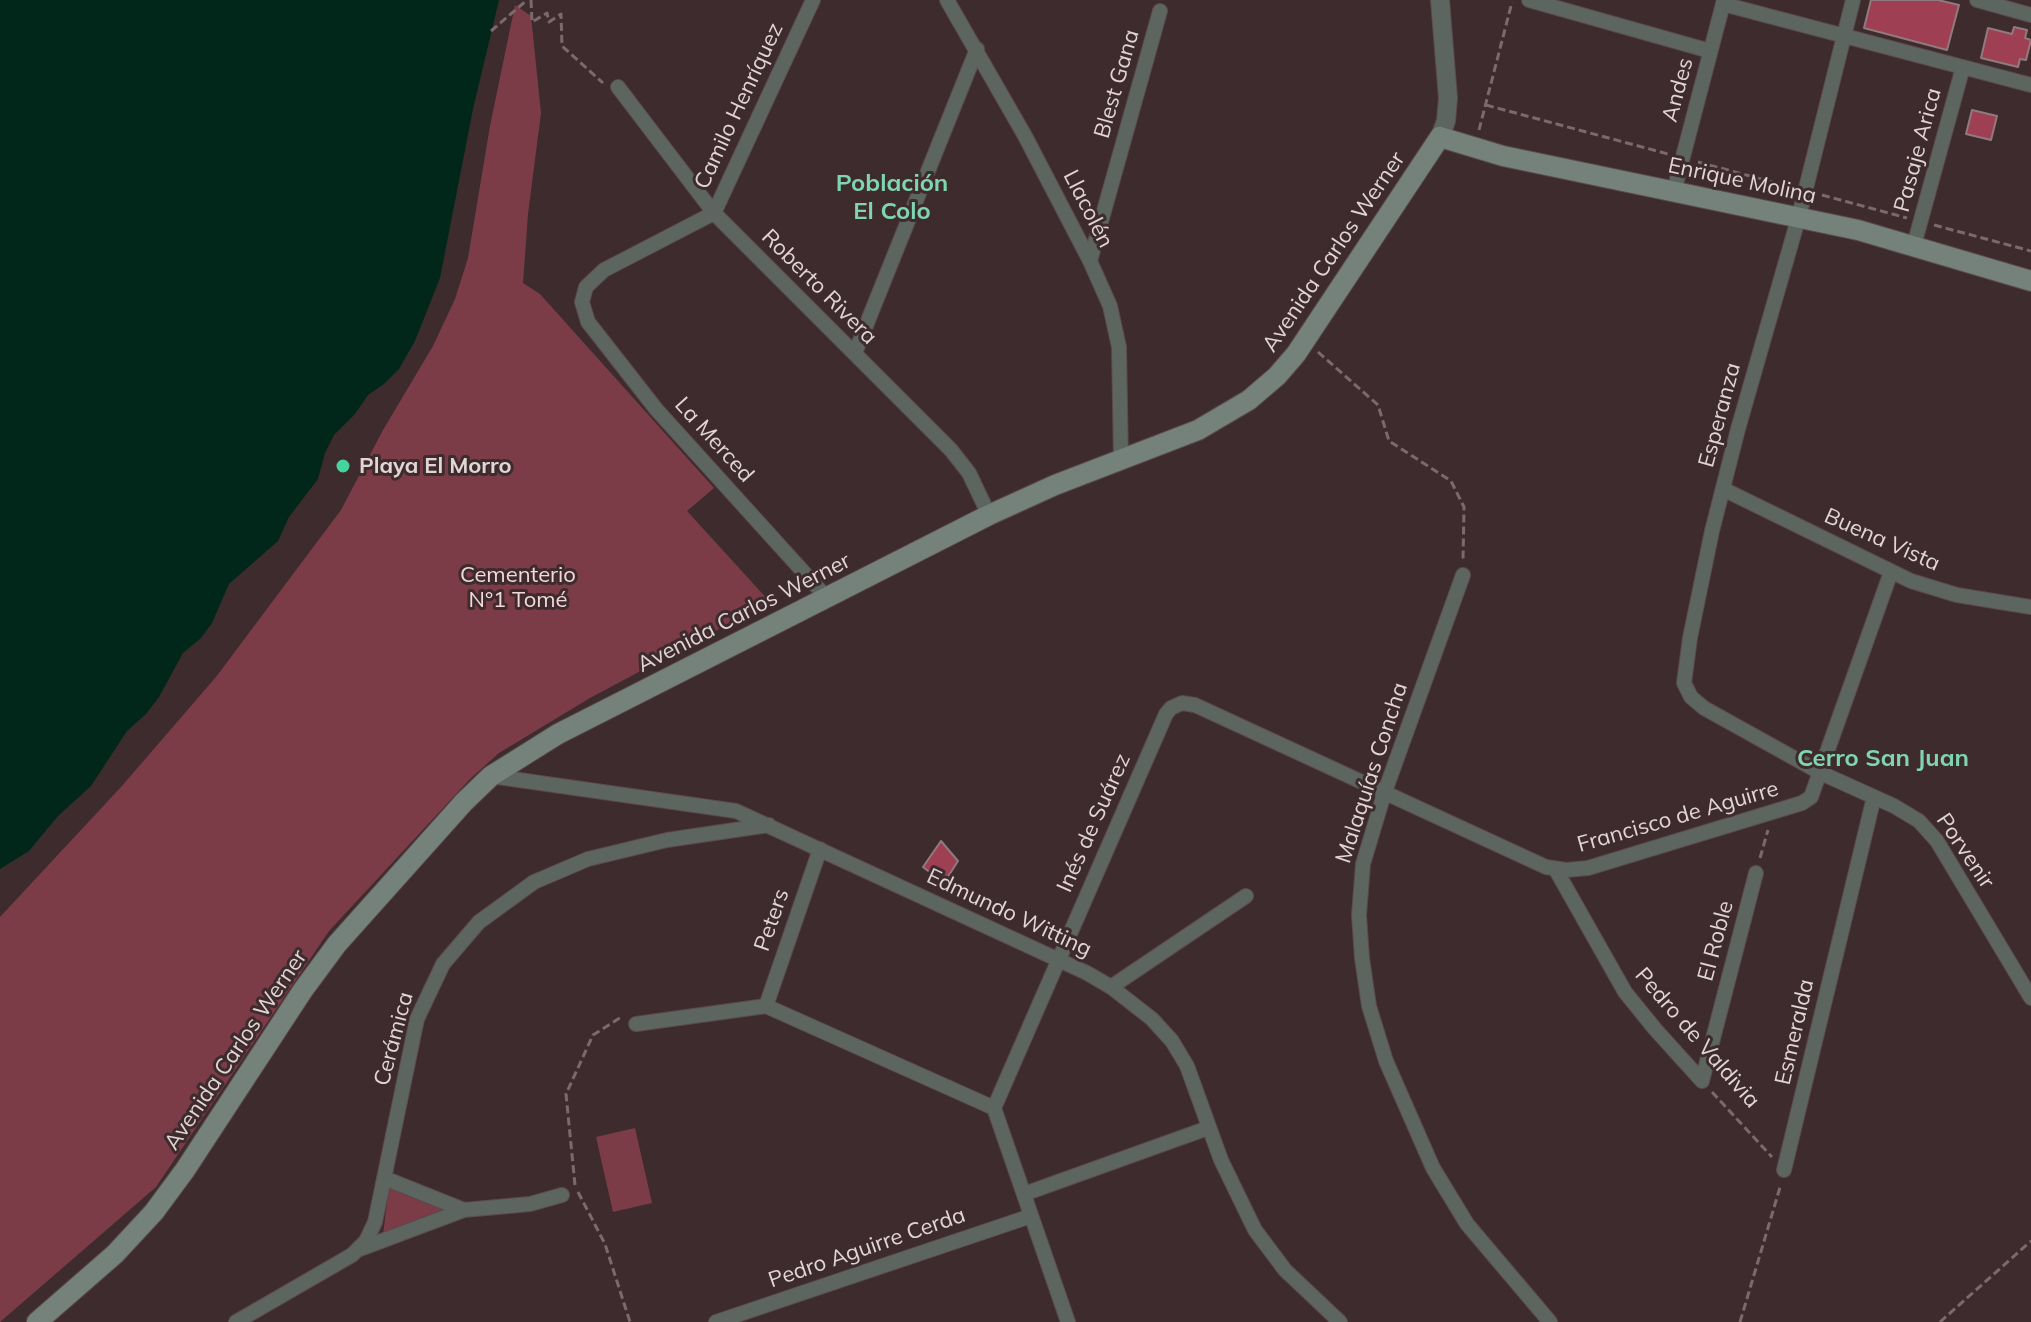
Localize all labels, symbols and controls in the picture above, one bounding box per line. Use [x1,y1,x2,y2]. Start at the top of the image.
street label: Camilo Henríquez [689,19,789,193]
street label: Blest Gana [1089,27,1145,141]
street label: Andes [1657,55,1699,125]
street label: Pasaje Arica [1889,85,1947,215]
street label: Avenida Carlos Werner [1257,147,1411,357]
street label: Enrique Molina [1666,152,1818,210]
street label: Llacolén [1057,166,1119,252]
district label: Población El Colo [836,170,948,226]
street label: Roberto Rivera [756,224,882,350]
street label: Esperanza [1693,360,1747,470]
street label: La Merced [669,392,759,488]
place label: Playa El Morro [359,453,511,479]
marker: Playa El Morro [334,457,352,475]
street label: Buena Vista [1820,503,1944,577]
street label: Avenida Carlos Werner [633,548,855,678]
park label: Cementerio N°1 Tomé [460,562,576,614]
street label: Malaquías Concha [1330,679,1414,867]
district label: Cerro San Juan [1797,745,1969,773]
street label: Inés de Suárez [1052,750,1136,896]
street label: Francisco de Aguirre [1574,776,1782,858]
street label: Porvenir [1930,809,2000,893]
street label: Edmundo Witting [922,863,1096,963]
street label: Peters [749,885,795,955]
street label: El Roble [1693,898,1739,984]
street label: Avenida Carlos Werner [159,945,313,1155]
street label: Pedro de Valdivia [1629,962,1765,1114]
street label: Esmeralda [1770,977,1820,1087]
street label: Cerámica [369,989,419,1089]
street label: Pedro Aguirre Cerda [765,1202,969,1294]

